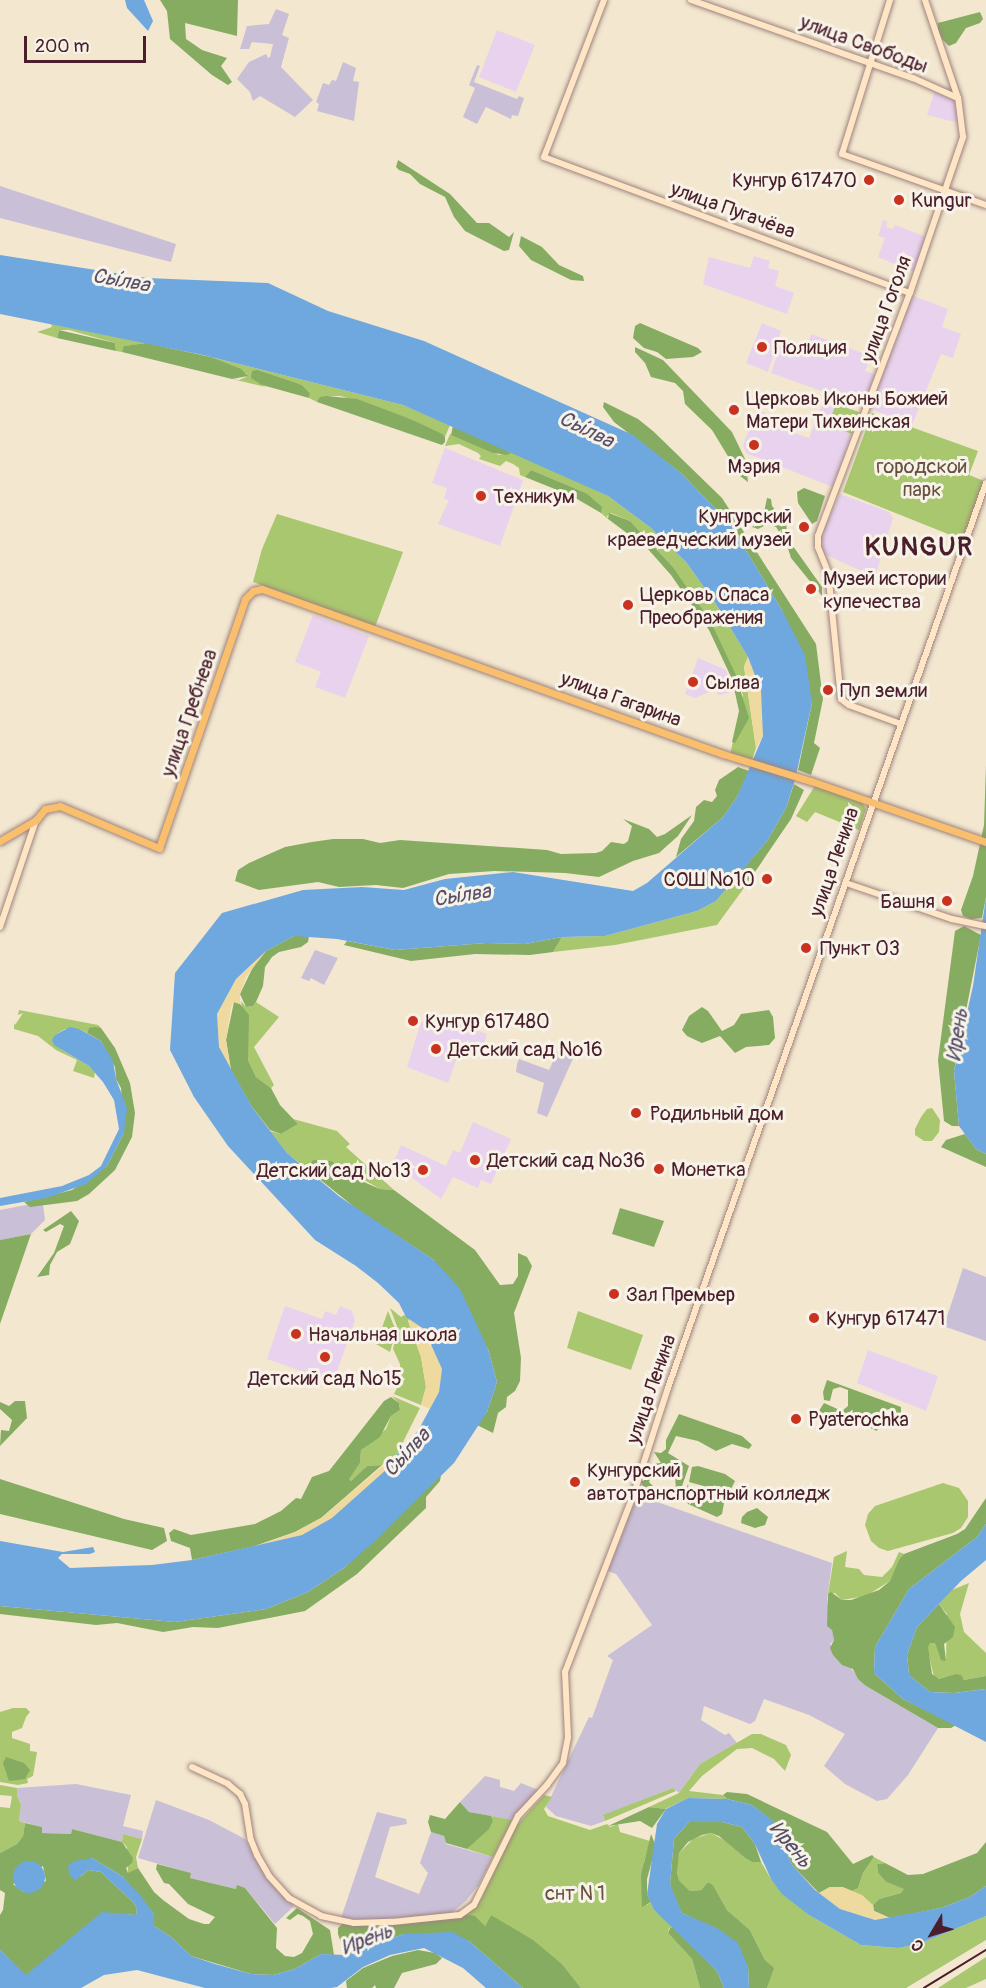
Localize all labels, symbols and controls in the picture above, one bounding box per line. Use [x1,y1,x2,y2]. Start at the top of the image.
street label: улица Свободы [797,10,931,78]
scale bar [27,24,148,62]
text: 200 m [35,35,90,58]
place label: Кунгур 617470 [732,168,857,192]
marker: Кунгур 617470 [862,173,876,187]
street label: улица Пугачёва [667,176,799,244]
place label: Kungur [911,188,972,212]
marker: Kungur [892,193,906,207]
street label: улица Гоголя [856,252,916,366]
water label: Сы́лва [90,264,152,298]
place label: Полиция [774,335,847,359]
marker: Полиция [755,340,769,354]
place label: Церковь Иконы Божией Матери Тихвинская [746,386,948,433]
marker: Церковь Иконы Божией Матери Тихвинская [727,403,741,417]
water label: Сы́лва [555,406,617,454]
marker: Мэрия [747,438,761,452]
place label: Мэрия [728,454,780,478]
park label: городской парк [877,454,967,501]
place label: Техникум [493,484,575,508]
marker: Техникум [474,489,488,503]
place label: Кунгурский краеведческий музей [607,504,792,551]
marker: Кунгурский краеведческий музей [797,520,811,534]
district label: KUNGUR [865,532,973,564]
place label: Музей истории купечества [823,566,946,613]
place label: Церковь Спаса Преображения [640,582,769,629]
marker: Музей истории купечества [804,582,818,596]
marker: Церковь Спаса Преображения [621,598,635,612]
street label: улица Гребнева [156,646,222,780]
street label: улица Гагарина [557,666,685,732]
place label: Сылва [705,670,760,694]
marker: Сылва [686,675,700,689]
place label: Пуп земли [840,678,927,702]
marker: Пуп земли [821,683,835,697]
street label: улица Ленина [804,804,864,920]
place label: СОШ №10 [664,867,755,891]
marker: СОШ №10 [760,872,774,886]
water label: Сы́лва [432,879,492,913]
place label: Башня [880,889,935,913]
marker: Башня [940,894,954,908]
place label: Пункт 03 [820,936,900,960]
marker: Пункт 03 [797,939,815,957]
water label: Ирень [942,1007,974,1063]
place label: Кунгур 617480 [425,1009,550,1033]
marker: Кунгур 617480 [406,1014,420,1028]
place label: Детский сад №16 [448,1037,603,1061]
marker: Детский сад №16 [429,1042,443,1056]
place label: Родильный дом [650,1101,784,1125]
marker: Родильный дом [627,1104,645,1122]
place label: Детский сад №36 [487,1148,645,1172]
marker: Детский сад №36 [468,1153,482,1167]
place label: Монетка [671,1157,746,1181]
place label: Детский сад №13 [257,1158,411,1182]
marker: Монетка [652,1162,666,1176]
marker: Детский сад №13 [416,1163,430,1177]
place label: Зал Премьер [626,1282,735,1306]
marker: Зал Премьер [607,1287,621,1301]
place label: Кунгур 617471 [826,1306,945,1330]
marker: Кунгур 617471 [807,1311,821,1325]
place label: Начальная школа [308,1322,457,1346]
marker: Начальная школа [289,1327,303,1341]
street label: улица Ленина [621,1331,681,1447]
marker: Детский сад №15 [318,1350,332,1364]
place label: Детский сад №15 [248,1366,402,1390]
place label: Pyaterochka [808,1407,909,1431]
marker: Pyaterochka [789,1412,803,1426]
water label: Сы́лва [378,1423,436,1483]
place label: Кунгурский автотранспортный колледж [587,1458,830,1505]
marker: Кунгурский автотранспортный колледж [568,1475,582,1489]
water label: Ирень [763,1817,817,1873]
park label: снт N 1 [545,1881,605,1905]
north arrow [902,1904,962,1964]
water label: Ире́нь [338,1919,396,1961]
text: С [907,1935,929,1955]

